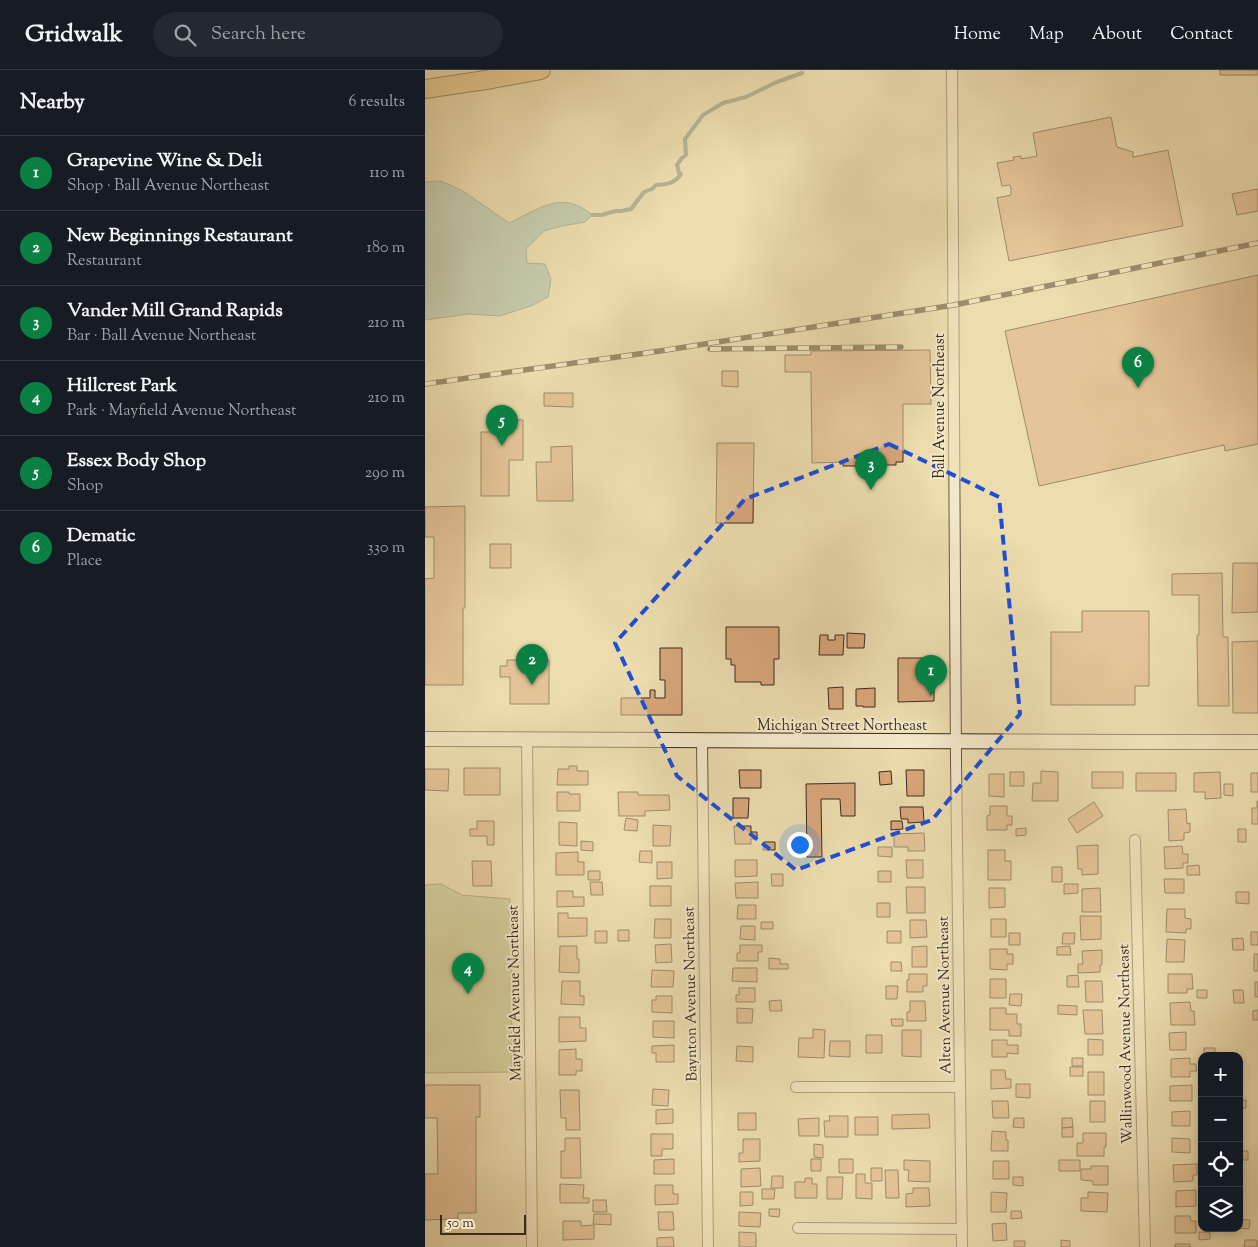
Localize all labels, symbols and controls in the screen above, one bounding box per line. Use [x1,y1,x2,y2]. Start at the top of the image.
search box [153,12,503,57]
text: Gridwalk [25,18,123,52]
icon: search [171,21,199,49]
text: Search here [211,21,306,48]
text: Home [954,22,1001,48]
text: Map [1029,22,1064,48]
text: About [1092,22,1142,48]
text: Contact [1170,22,1233,48]
text: Nearby [20,88,85,118]
text: 6 results [349,91,405,114]
text: Grapevine Wine & Deli [67,148,263,175]
text: 1 [33,162,39,185]
text: 110 m [369,162,405,185]
text: Shop · Ball Avenue Northeast [67,175,269,198]
text: New Beginnings Restaurant [67,223,293,250]
text: 2 [32,237,40,260]
text: 180 m [366,237,405,260]
text: Restaurant [67,250,142,273]
text: Vander Mill Grand Rapids [67,298,283,325]
text: 3 [33,312,39,335]
text: 210 m [367,312,405,335]
text: Bar · Ball Avenue Northeast [67,325,256,348]
street label: Ball Avenue Northeast [930,333,951,479]
pin: 6 [1122,347,1154,388]
text: Hillcrest Park [67,373,177,400]
text: 4 [32,387,40,410]
text: 210 m [367,387,405,410]
text: Park · Mayfield Avenue Northeast [67,400,297,423]
pin: 5 [486,405,518,446]
text: Essex Body Shop [67,448,206,475]
pin: 3 [855,449,887,490]
text: 5 [33,462,39,485]
text: 290 m [365,462,405,485]
text: Shop [67,475,103,498]
text: Dematic [67,523,136,550]
text: 6 [32,537,40,560]
text: 330 m [367,537,405,560]
text: Place [67,550,102,573]
pin: 2 [516,644,548,685]
pin: 1 [915,655,947,696]
street label: Michigan Street Northeast [757,716,927,737]
your location [787,832,813,858]
street label: Mayfield Avenue Northeast [503,905,528,1081]
street label: Baynton Avenue Northeast [679,906,704,1082]
street label: Alten Avenue Northeast [934,916,957,1074]
street label: Wallinwood Avenue Northeast [1114,944,1139,1144]
pin: 4 [452,953,484,994]
map controls [1198,1052,1243,1232]
button: + [1198,1052,1243,1097]
button: − [1198,1097,1243,1142]
button: locate [1198,1142,1243,1187]
button: layers [1198,1187,1243,1232]
scale bar [440,1212,526,1235]
text: 50 m [447,1214,474,1234]

